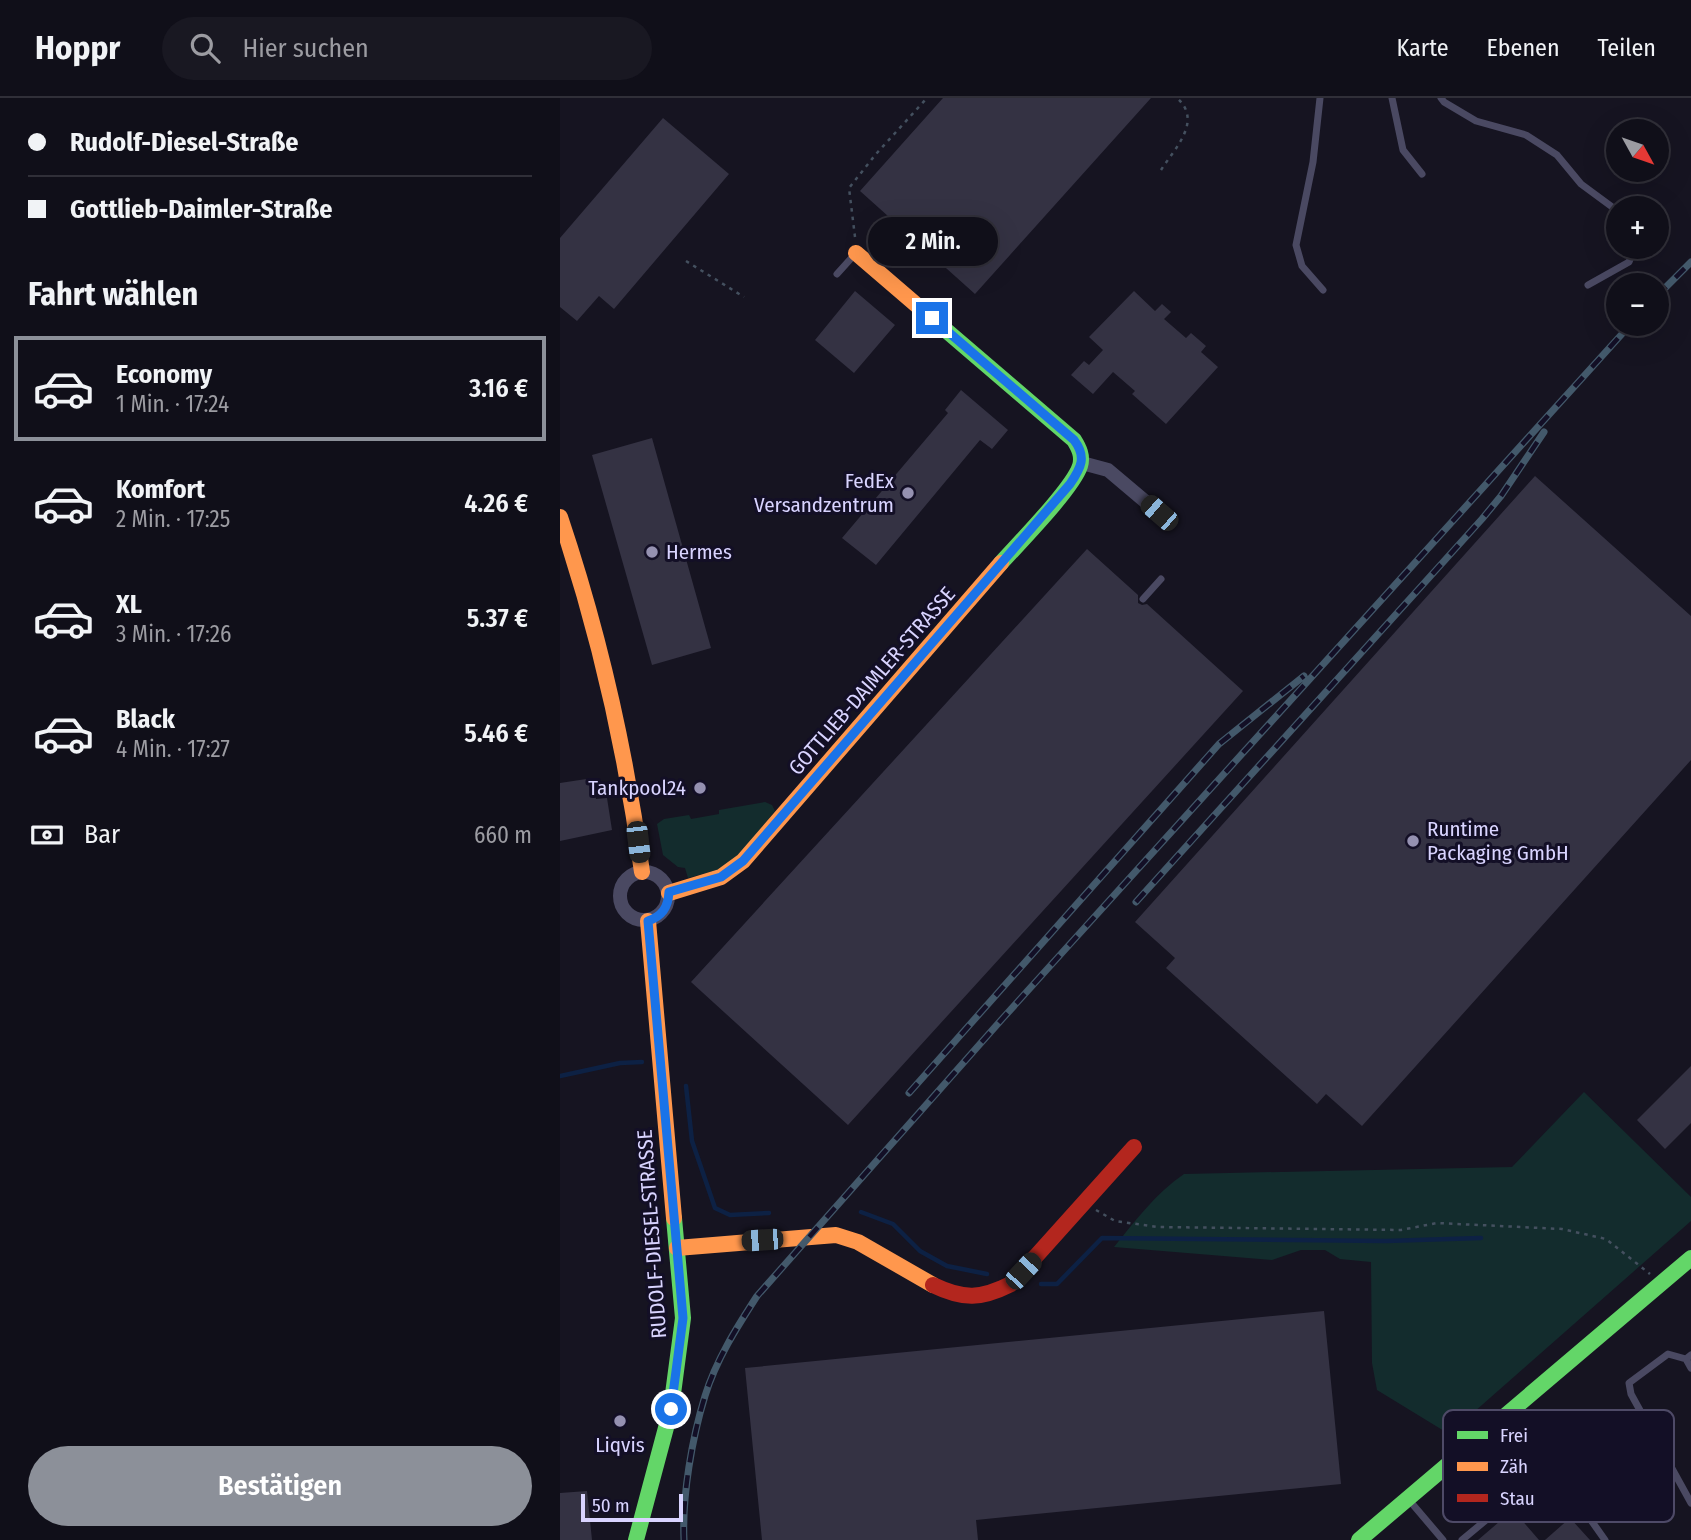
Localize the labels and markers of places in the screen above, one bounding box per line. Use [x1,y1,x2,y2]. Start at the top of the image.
place label: FedEx Versandzentrum [754,468,895,518]
marker: FedEx Versandzentrum [900,485,916,501]
place label: Hermes [666,539,732,565]
marker: Hermes [644,544,660,560]
place label: Tankpool24 [588,775,686,801]
marker: Tankpool24 [692,780,708,796]
place label: Runtime Packaging GmbH [1427,816,1569,866]
marker: Runtime Packaging GmbH [1405,833,1421,849]
marker: Liqvis [612,1413,628,1429]
place label: Liqvis [595,1432,645,1458]

